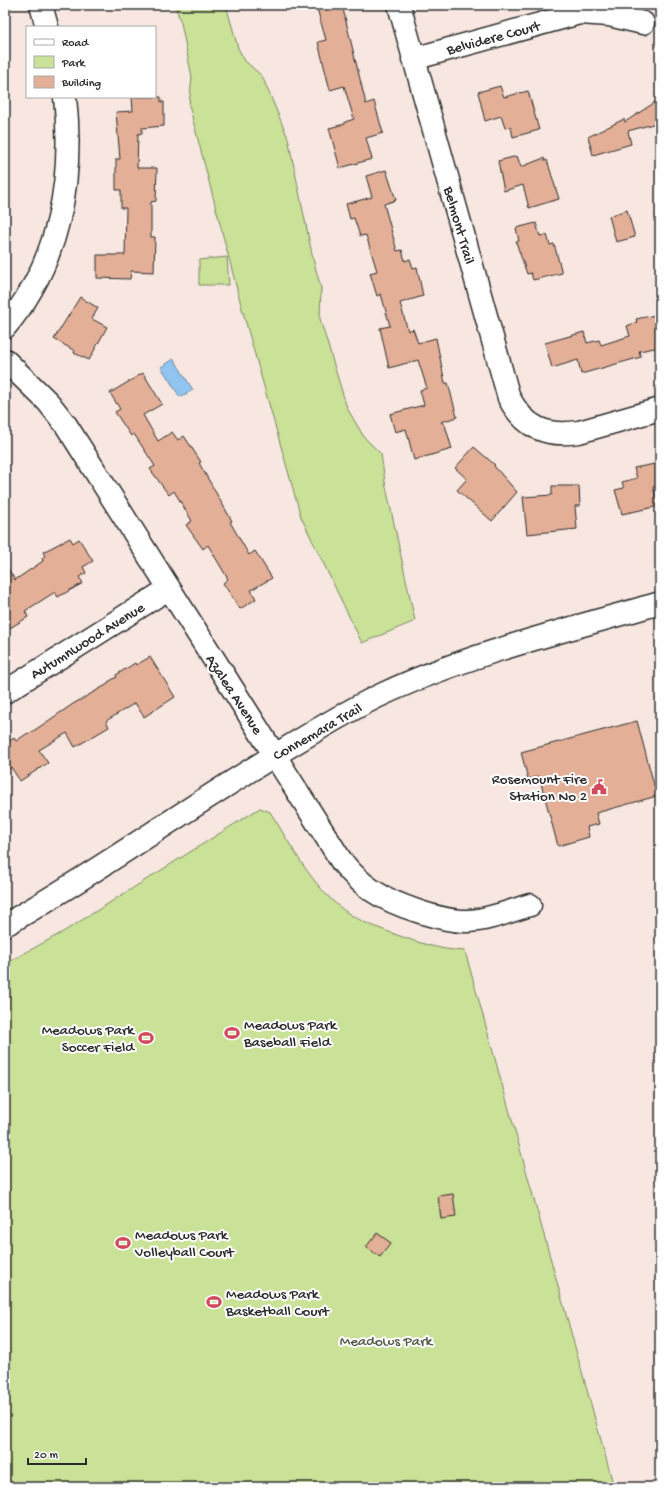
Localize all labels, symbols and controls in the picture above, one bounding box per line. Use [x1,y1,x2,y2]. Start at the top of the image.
street label: Belvidere Court [444,17,544,60]
legend [26,26,156,98]
text: Road [62,37,89,51]
text: Park [61,57,87,71]
text: Building [61,77,101,91]
street label: Belmont Trail [438,184,478,266]
street label: Autumnwood Avenue [28,599,149,684]
street label: Azalea Avenue [201,652,266,739]
street label: Connemara Trail [270,700,366,766]
place label: Rosemount Fire Station No 2 [492,771,587,806]
public building icon: Rosemount Fire Station No 2 [590,778,608,796]
place label: Meadows Park Baseball Field [243,1017,338,1052]
place label: Meadows Park Soccer Field [42,1022,135,1057]
sports icon: Meadows Park Baseball Field [223,1024,241,1042]
sports icon: Meadows Park Soccer Field [137,1029,155,1047]
place label: Meadows Park Volleyball Court [134,1227,236,1262]
sports icon: Meadows Park Volleyball Court [114,1234,132,1252]
place label: Meadows Park Basketball Court [225,1286,331,1321]
sports icon: Meadows Park Basketball Court [205,1293,223,1311]
park label: Meadows Park [340,1333,433,1351]
scale bar [28,1440,86,1466]
text: 20 m [34,1449,59,1463]

